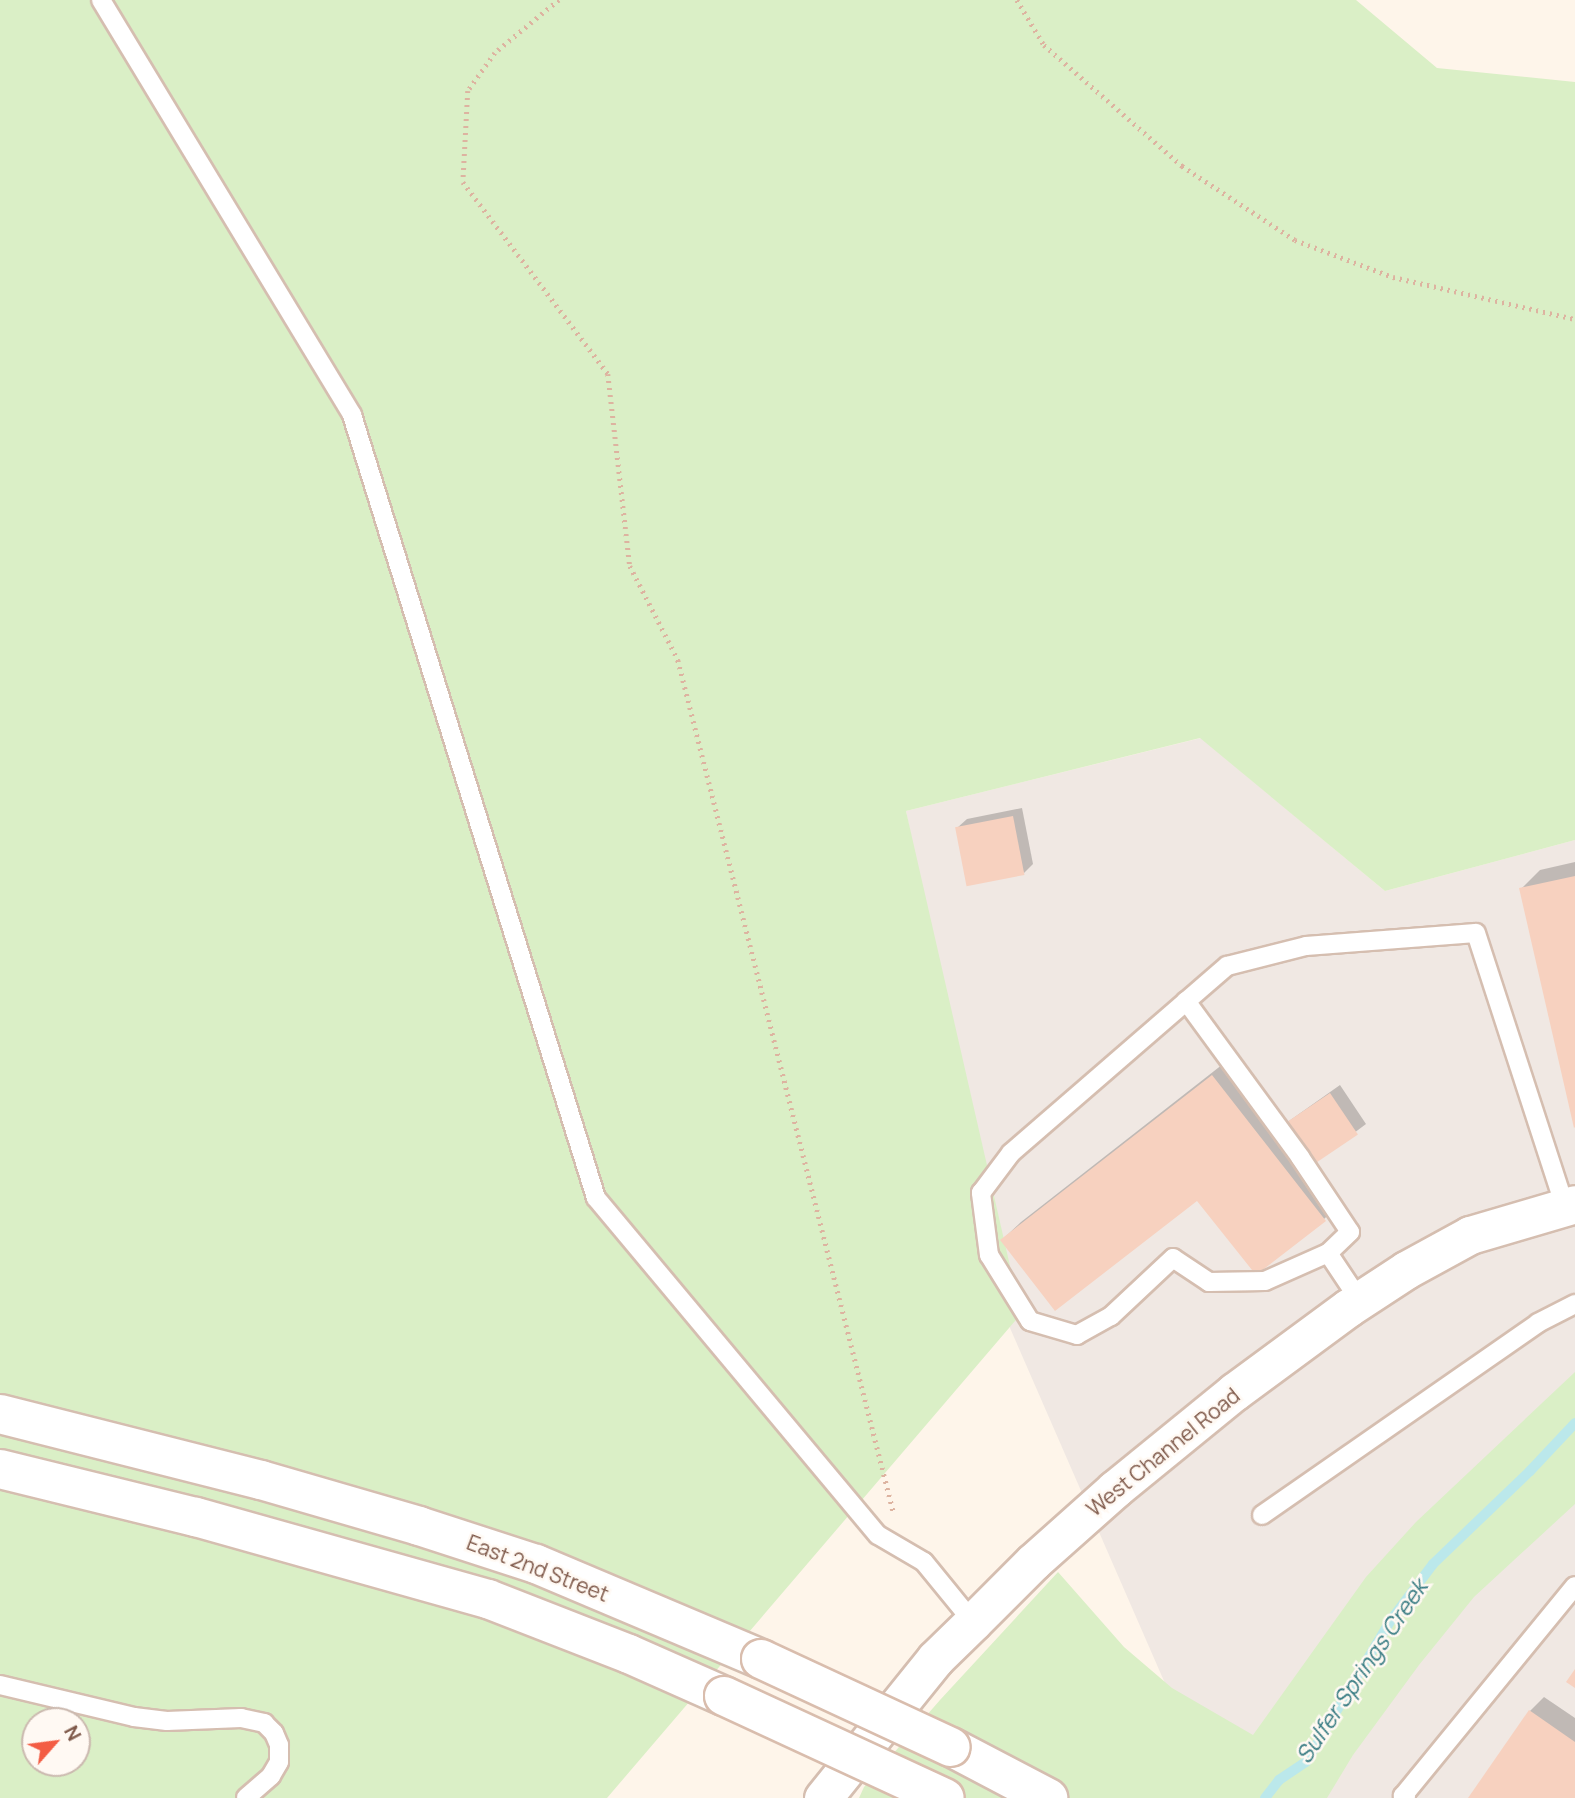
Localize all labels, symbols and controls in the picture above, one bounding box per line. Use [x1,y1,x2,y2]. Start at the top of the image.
street label: West Channel Road [1081,1383,1245,1521]
street label: East 2nd Street [463,1529,613,1607]
water label: Sulfer Springs Creek [1289,1574,1433,1768]
north arrow [21,1707,91,1777]
text: N [58,1721,87,1745]

